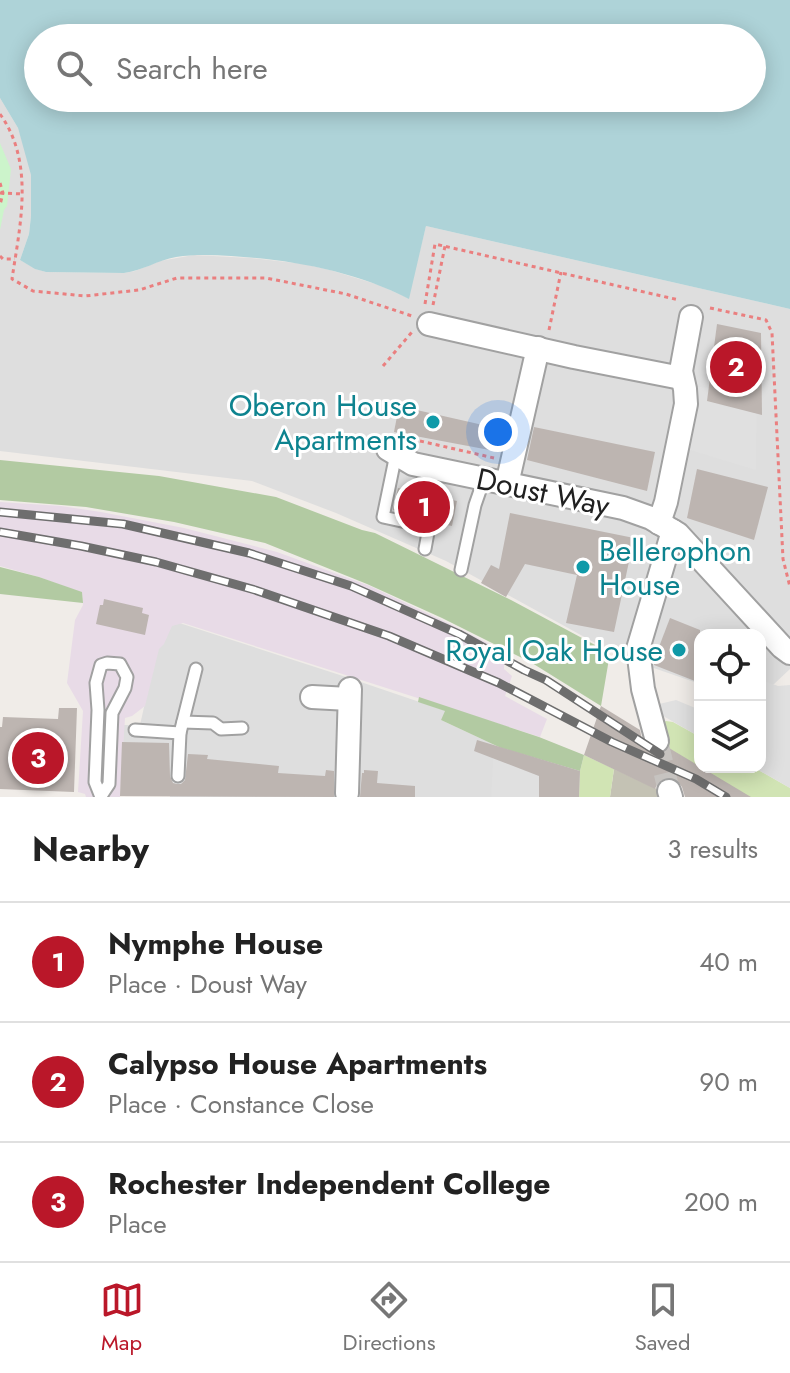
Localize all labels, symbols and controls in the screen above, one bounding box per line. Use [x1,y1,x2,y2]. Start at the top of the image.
search box [24,24,766,112]
icon: search [52,46,96,90]
text: Search here [116,47,268,90]
pin: 2 [710,337,762,397]
place label: Oberon House Apartments [229,384,417,461]
your location [478,412,518,452]
marker: Oberon House Apartments [424,413,442,431]
street label: Doust Way [473,457,614,527]
pin: 1 [398,477,450,537]
place label: Bellerophon House [599,529,752,606]
marker: Bellerophon House [574,558,592,576]
place label: Royal Oak House [445,629,663,672]
map controls [694,629,766,773]
button: locate [694,629,766,701]
marker: Royal Oak House [670,641,688,659]
button: layers [694,701,766,773]
pin: 3 [12,728,64,788]
text: Nearby [32,825,149,874]
text: 3 results [667,830,758,868]
text: Nymphe House [108,922,323,965]
text: 1 [51,943,65,981]
text: 40 m [699,943,758,981]
text: Place · Doust Way [108,965,307,1003]
text: Calypso House Apartments [108,1042,487,1085]
text: 2 [49,1063,67,1101]
text: 90 m [699,1063,758,1101]
text: Place · Constance Close [108,1085,374,1123]
text: Rochester Independent College [108,1162,551,1205]
text: 3 [50,1183,66,1221]
text: 200 m [684,1183,758,1221]
text: Place [108,1205,167,1243]
tab: Map [100,1278,144,1358]
tab: Directions [343,1278,436,1358]
tab: Saved [635,1278,690,1358]

